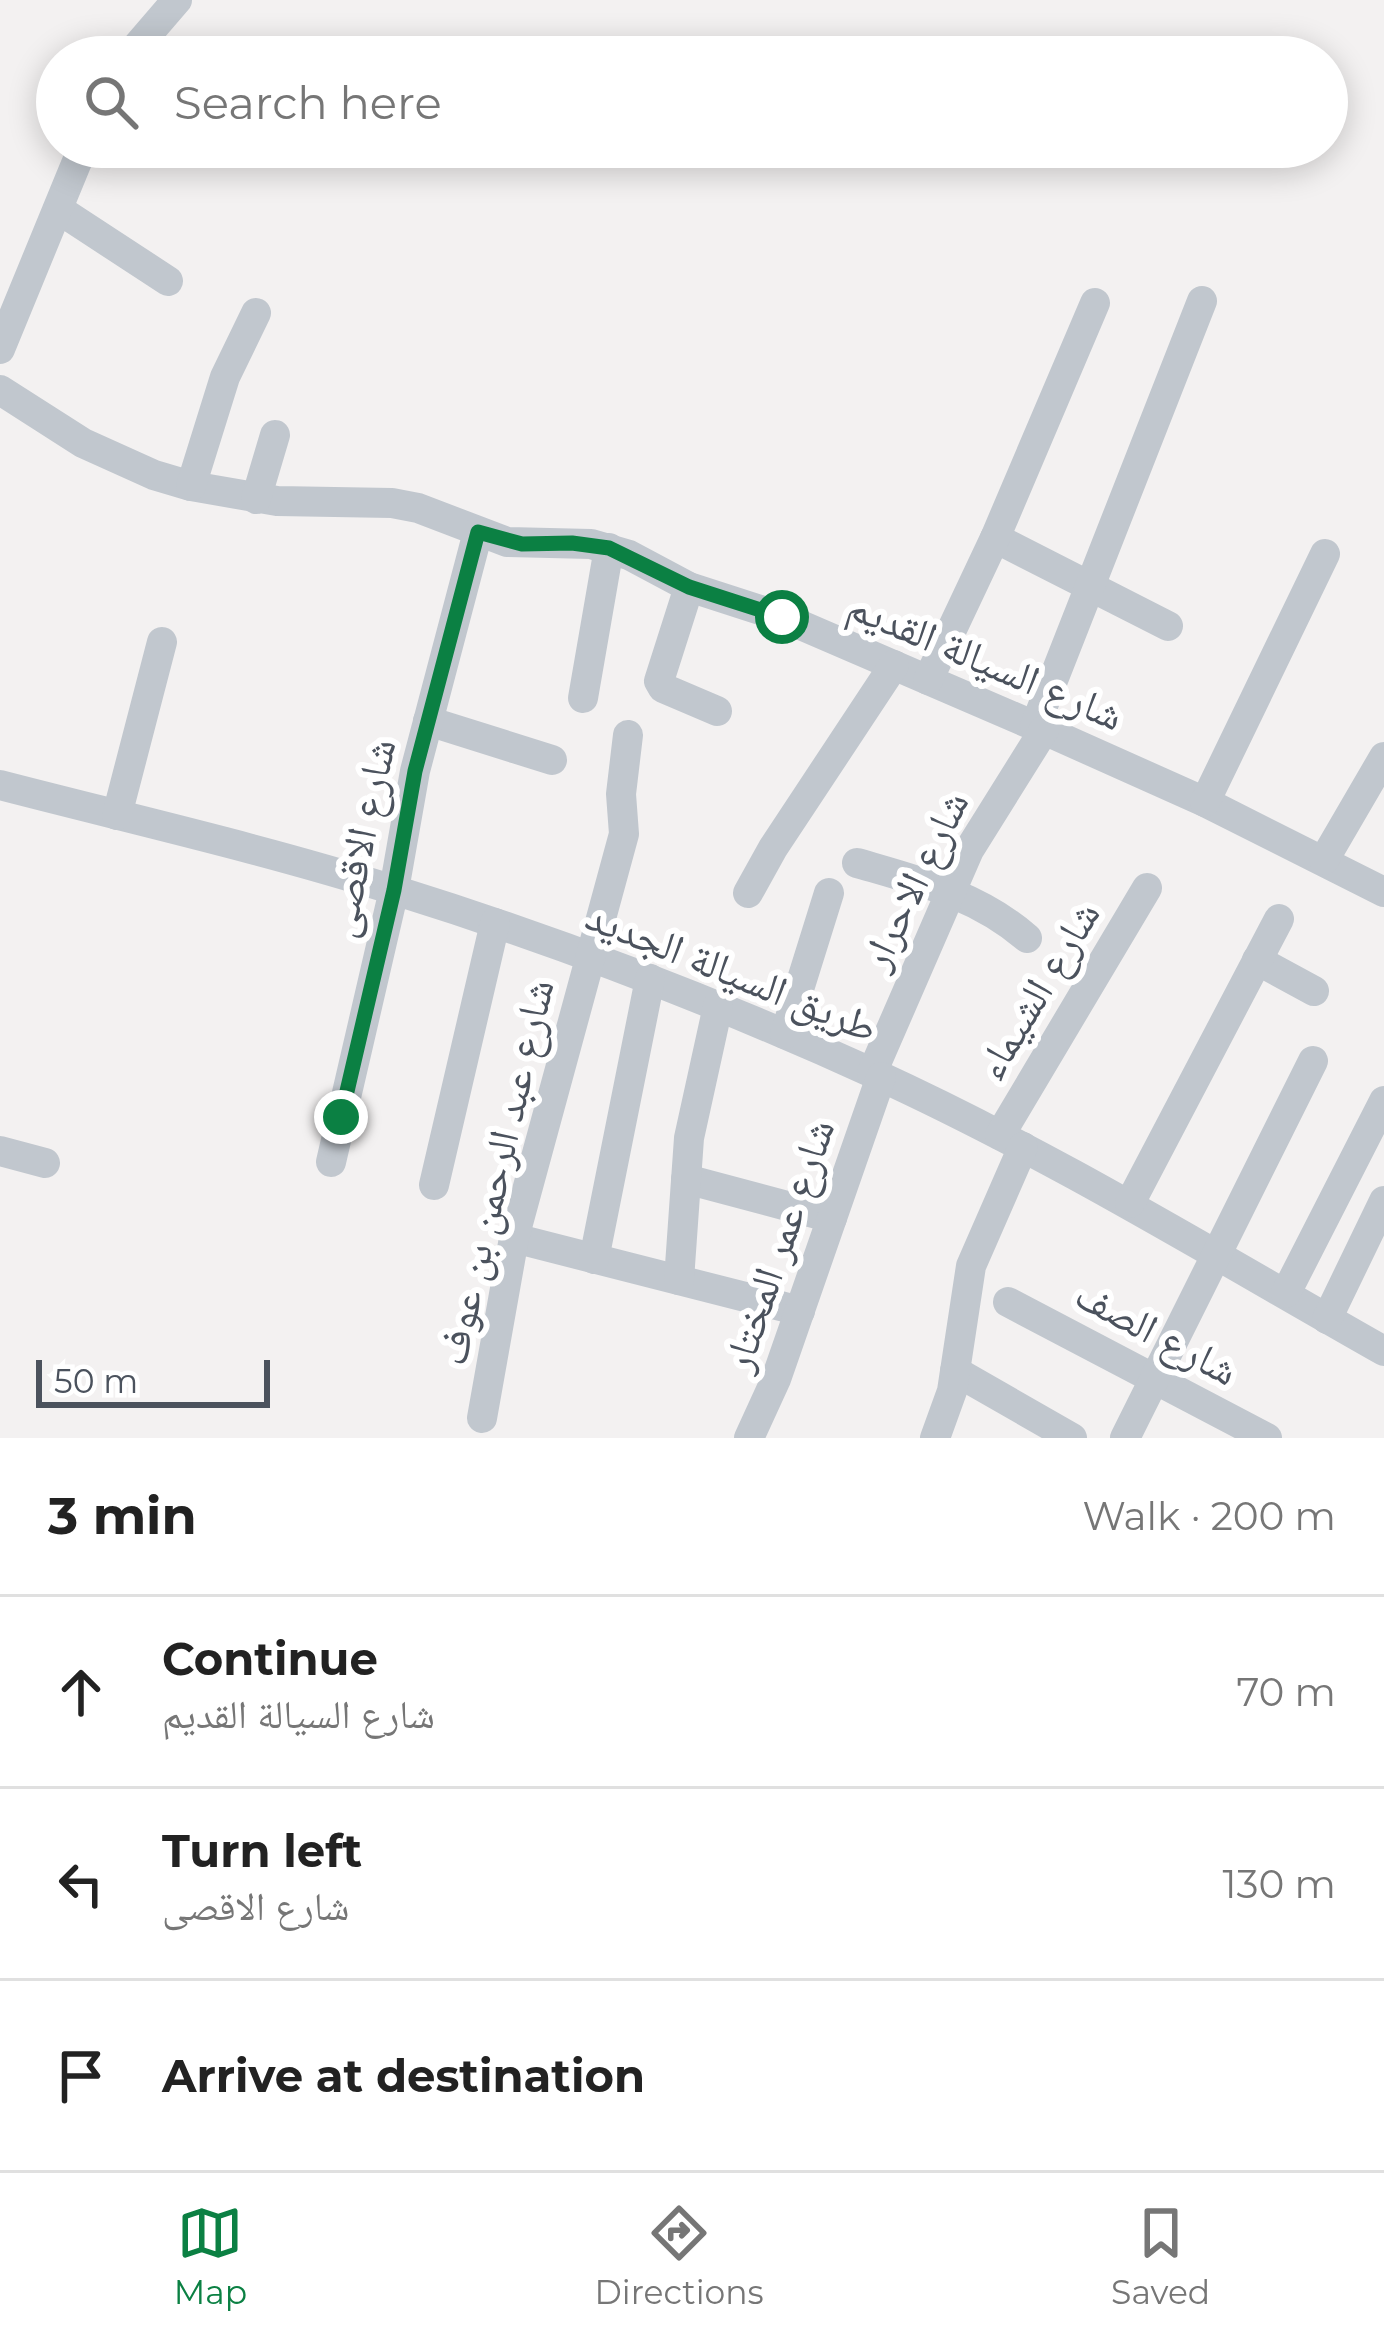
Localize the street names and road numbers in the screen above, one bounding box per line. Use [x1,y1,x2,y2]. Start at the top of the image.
street label: شارع السيالة القديم [840,579,1131,743]
street label: شارع الاقصى [314,734,407,942]
street label: شارع الاحرار [848,782,980,979]
street label: طريق السيالة الجديد [579,889,885,1053]
street label: شارع الشيماء [963,891,1111,1089]
street label: شارع عبد الرحمن بن عوف [425,974,566,1370]
street label: شارع عمر المختار [710,1112,846,1379]
street label: شارع الصف [1066,1268,1247,1397]

